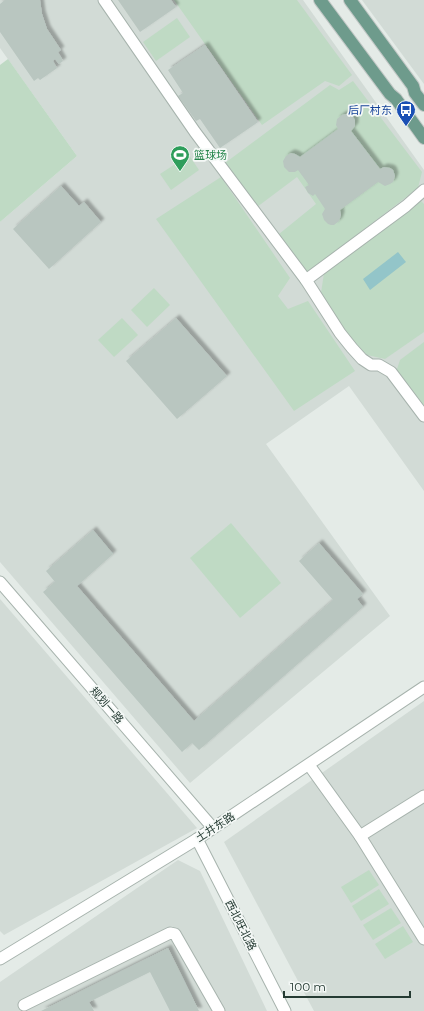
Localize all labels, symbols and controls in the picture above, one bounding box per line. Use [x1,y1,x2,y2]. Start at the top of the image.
bus stop icon: 后厂村东 [395,99,417,127]
place label: 后厂村东 [348,103,392,117]
sports icon: 篮球场 [169,144,191,172]
place label: 篮球场 [194,148,227,162]
street label: 规划一路 [87,684,127,726]
street label: 土井东路 [193,809,237,845]
street label: 西北旺北路 [222,897,260,953]
scale bar [284,973,410,999]
text: 100 m [290,979,326,994]

